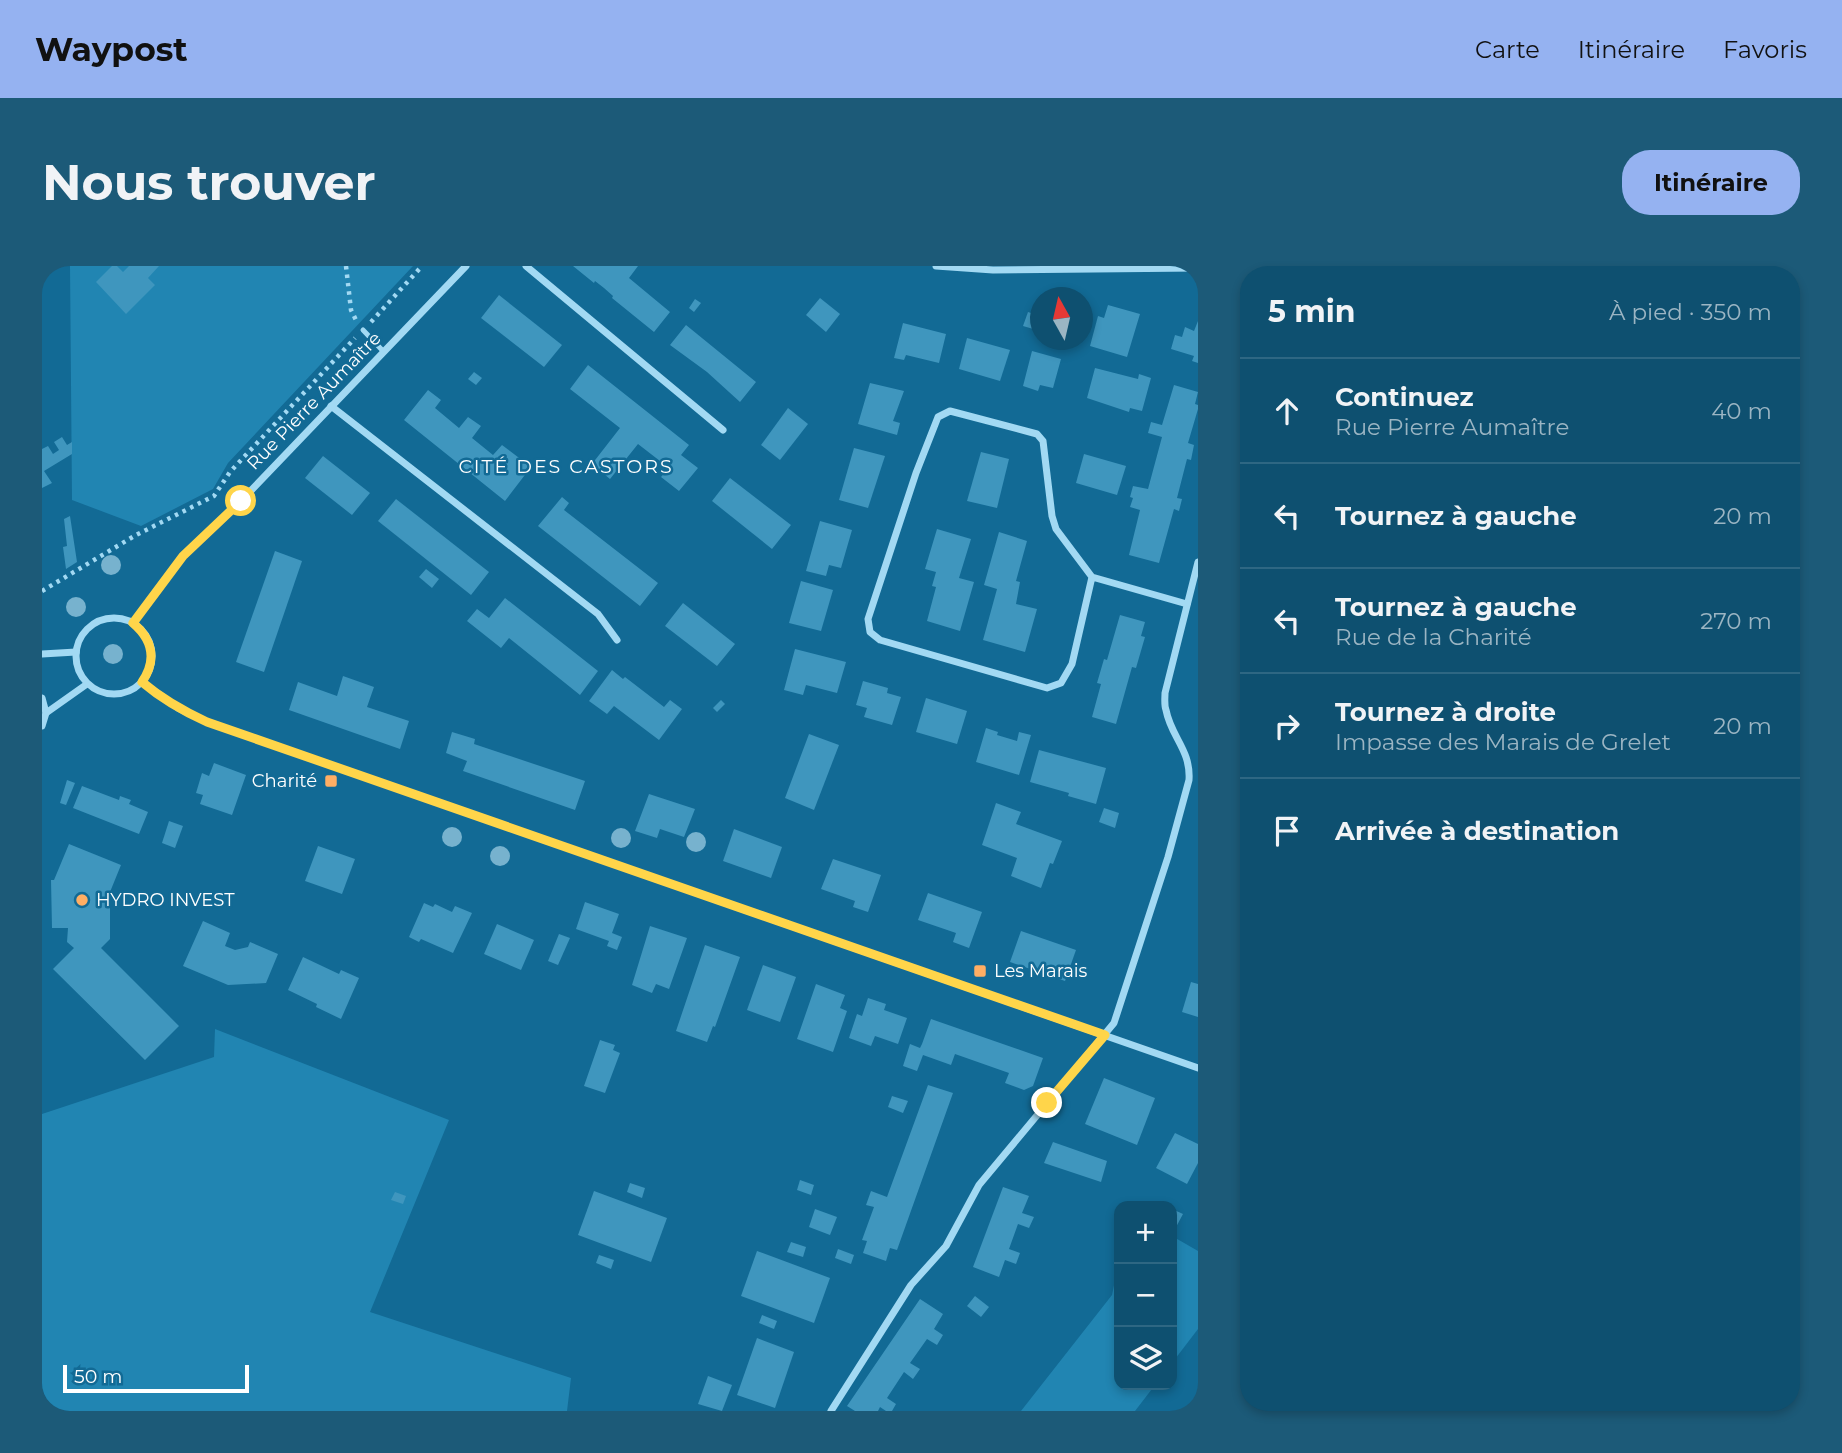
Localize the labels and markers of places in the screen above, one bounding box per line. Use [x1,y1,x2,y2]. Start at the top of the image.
place label: Charité [252,770,317,792]
marker: Charité [323,773,339,789]
place label: HYDRO INVEST [96,889,235,911]
marker: HYDRO INVEST [74,892,90,908]
place label: Les Marais [994,960,1088,982]
marker: Les Marais [972,963,988,979]

